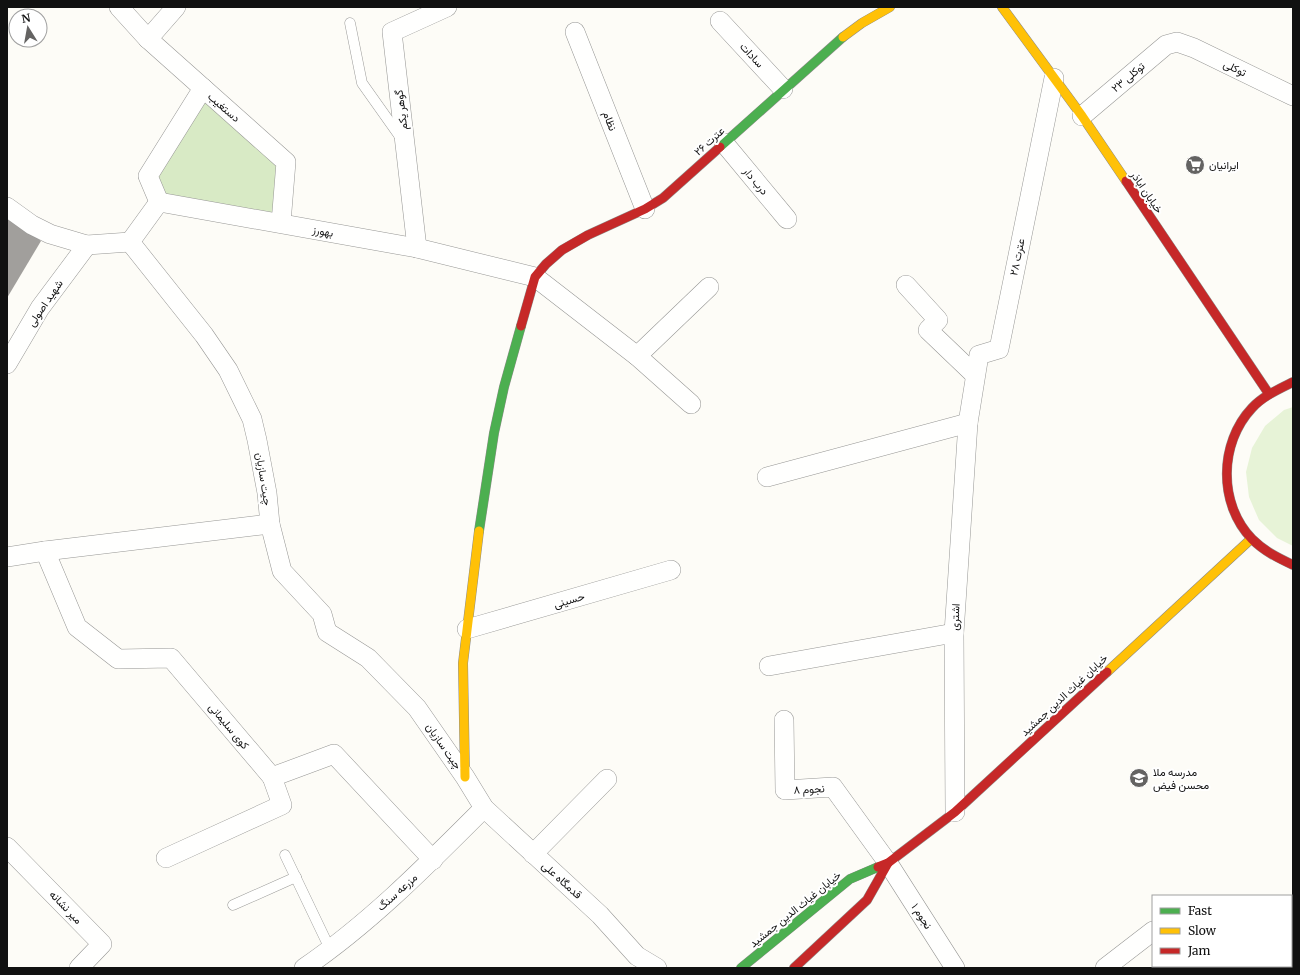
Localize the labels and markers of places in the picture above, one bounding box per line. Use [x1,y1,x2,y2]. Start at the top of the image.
supermarket icon: ایرانیان [1184,154,1206,176]
place label: ایرانیان [1209,158,1239,172]
place label: مدرسه ملا محسن فیض [1153,765,1209,792]
school or university icon: مدرسه ملا محسن فیض [1128,767,1150,789]

